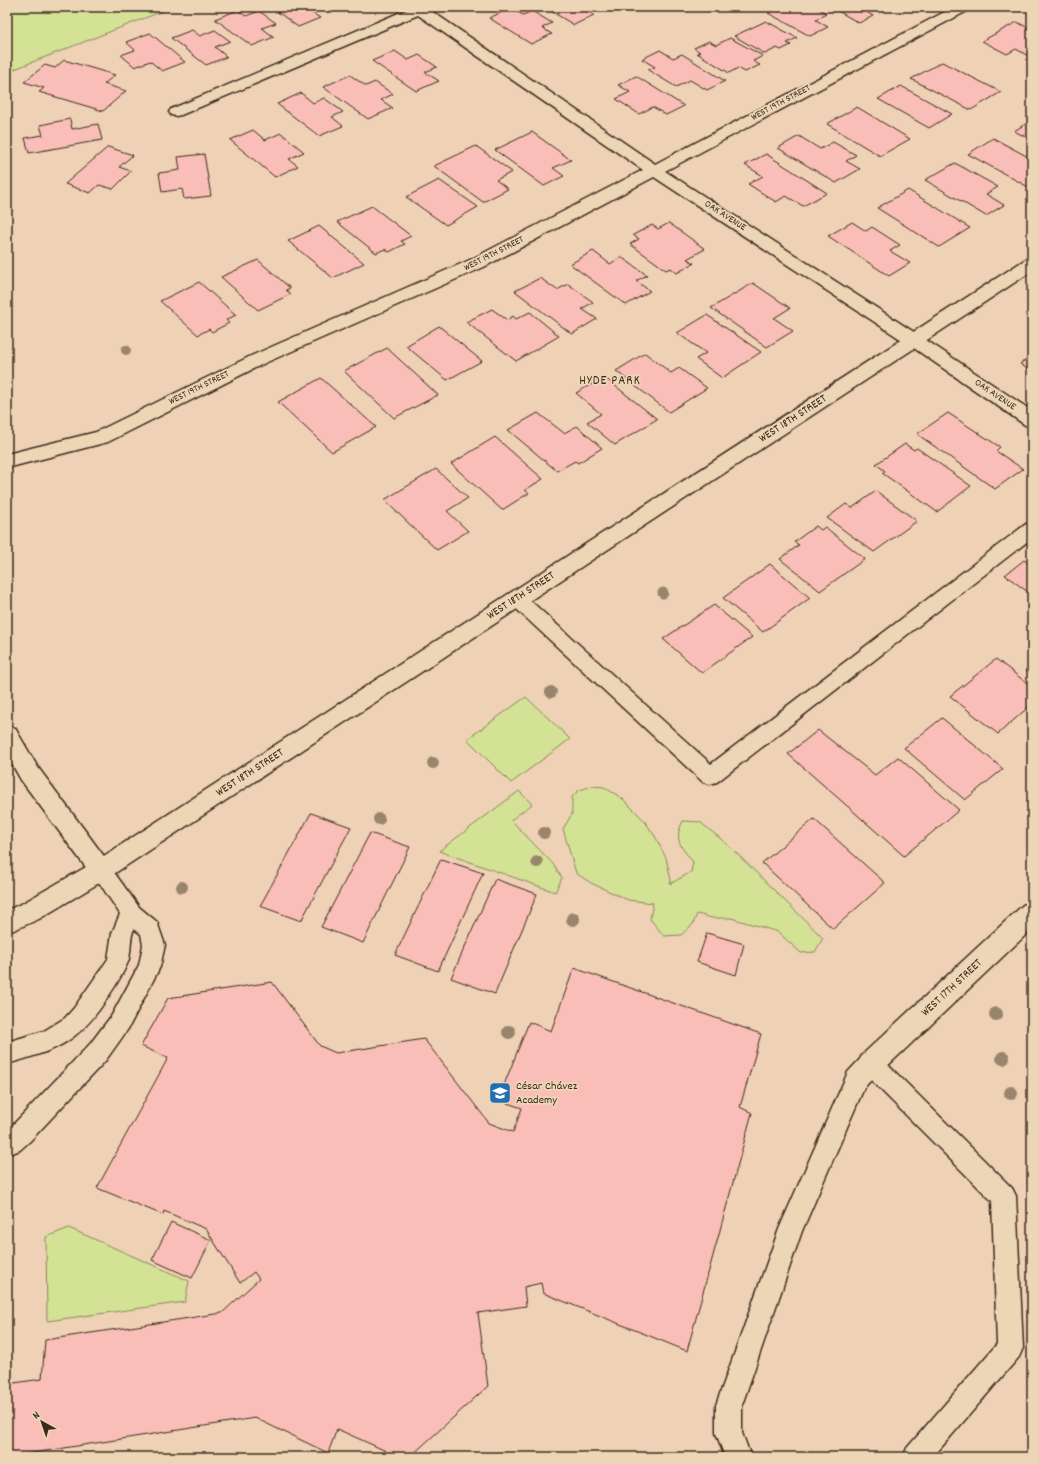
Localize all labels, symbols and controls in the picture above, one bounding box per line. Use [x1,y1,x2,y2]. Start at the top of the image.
street label: WEST 19TH STREET [749,81,813,125]
street label: OAK AVENUE [701,197,749,235]
street label: WEST 19TH STREET [462,233,526,275]
street label: WEST 19TH STREET [166,367,232,409]
district label: HYDE PARK [579,372,641,391]
street label: OAK AVENUE [972,376,1019,414]
street label: WEST 18TH STREET [756,391,830,447]
street label: WEST 18TH STREET [484,568,558,624]
street label: WEST 18TH STREET [213,745,287,801]
street label: WEST 17TH STREET [918,955,986,1021]
place label: César Chávez Academy [516,1078,578,1109]
school or university icon: César Chávez Academy [487,1080,513,1106]
north arrow [22,1402,62,1442]
text: N [30,1408,45,1424]

